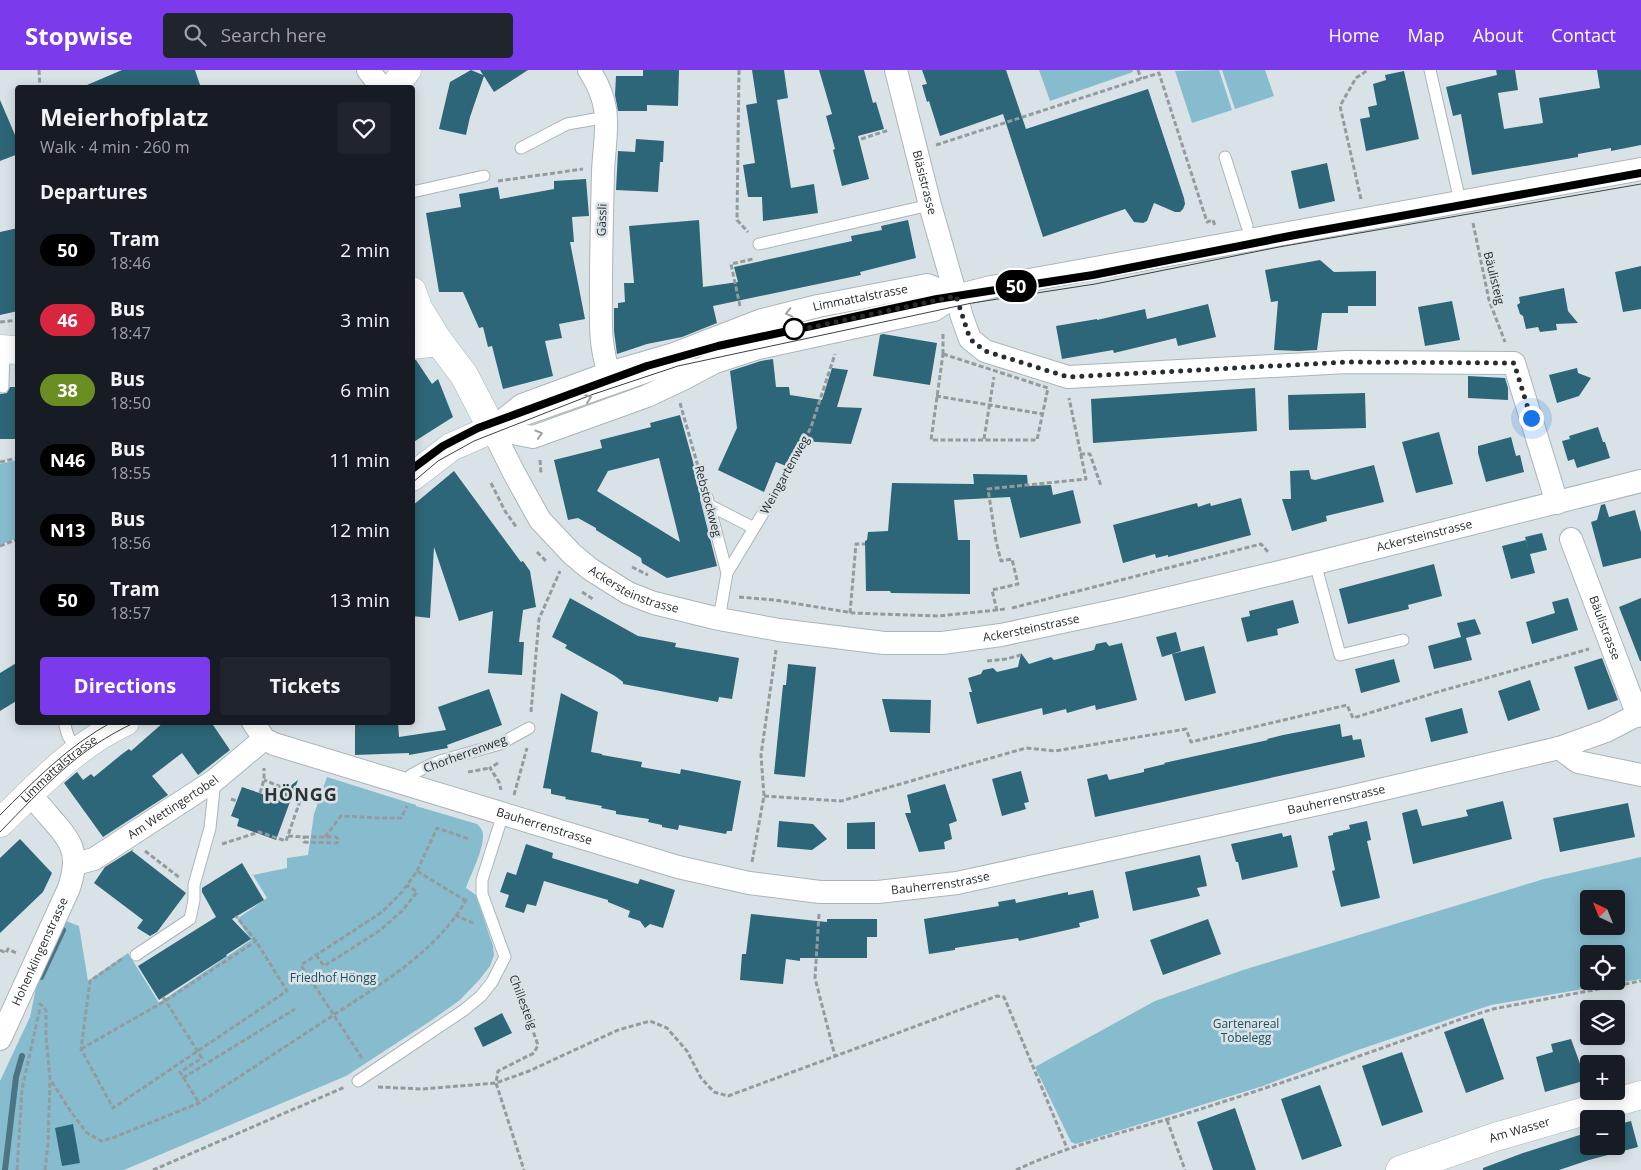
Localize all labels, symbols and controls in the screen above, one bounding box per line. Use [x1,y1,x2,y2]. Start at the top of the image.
search box [163,13,513,58]
text: Stopwise [25,19,133,52]
icon: search [181,21,209,49]
text: Search here [221,22,327,48]
text: Home [1329,23,1379,47]
text: Map [1407,23,1445,47]
text: About [1473,23,1523,47]
text: Contact [1551,23,1616,47]
text: Meierhofplatz [40,100,208,133]
button: heart [338,102,390,154]
text: Walk · 4 min · 260 m [40,136,190,158]
street label: Bläsistrasse [909,148,941,217]
text: Departures [40,179,147,205]
street label: Gässli [592,203,611,237]
text: Tram [110,226,160,252]
text: 2 min [340,237,390,263]
text: 50 [57,238,78,262]
street label: Bäulisteig [1480,250,1509,307]
text: 18:46 [110,252,151,274]
line badge: 50 [994,270,1038,302]
text: 50 [1006,274,1026,298]
street label: Limmattalstrasse [811,280,909,315]
text: Bus [110,296,145,322]
text: 3 min [340,307,390,333]
one-way arrow [785,307,794,318]
text: 46 [57,308,78,332]
unlabelled marker [783,318,805,340]
text: 18:47 [110,322,151,344]
text: Bus [110,366,145,392]
text: 6 min [340,377,390,403]
text: 38 [57,378,78,402]
text: 18:50 [110,392,151,414]
one-way arrow [583,394,592,404]
your location [1519,406,1544,431]
one-way arrow [534,429,543,439]
street label: Weingartenweg [756,432,813,517]
text: Bus [110,436,145,462]
text: 11 min [329,447,390,473]
text: N46 [50,448,85,472]
text: 18:55 [110,462,151,484]
street label: Rebstockweg [691,463,726,539]
text: Bus [110,506,145,532]
street label: Ackersteinstrasse [1375,515,1474,555]
text: 12 min [329,517,390,543]
text: N13 [50,518,85,542]
text: 18:56 [110,532,151,554]
street label: Ackersteinstrasse [586,561,681,617]
text: Tram [110,576,160,602]
text: 13 min [329,587,390,613]
text: 50 [57,588,78,612]
street label: Bäulistrasse [1585,593,1625,663]
text: 18:57 [110,602,151,624]
street label: Ackersteinstrasse [982,609,1081,645]
button: Directions [40,657,210,715]
button: Tickets [220,657,390,715]
street label: Chorherrenweg [421,730,509,776]
street label: Limmattalstrasse [16,731,100,806]
street label: Am Wettingertobel [124,771,222,843]
street label: Bauherrenstrasse [1286,780,1387,818]
district label: HÖNGG [264,782,338,806]
street label: Bauherrenstrasse [494,803,595,849]
street label: Bauherrenstrasse [890,867,991,898]
north arrow [1580,890,1625,935]
map controls [1580,890,1625,1155]
street label: Hohenklingenstrasse [7,894,72,1009]
button: locate [1580,945,1625,990]
park label: Friedhof Höngg [290,969,377,986]
street label: Chillesteig [505,972,542,1032]
button: layers [1580,1000,1625,1045]
park label: Gartenareal Tobelegg [1213,1015,1279,1046]
button: + [1580,1055,1625,1100]
button: − [1580,1110,1625,1155]
street label: Am Wasser [1486,1113,1552,1146]

